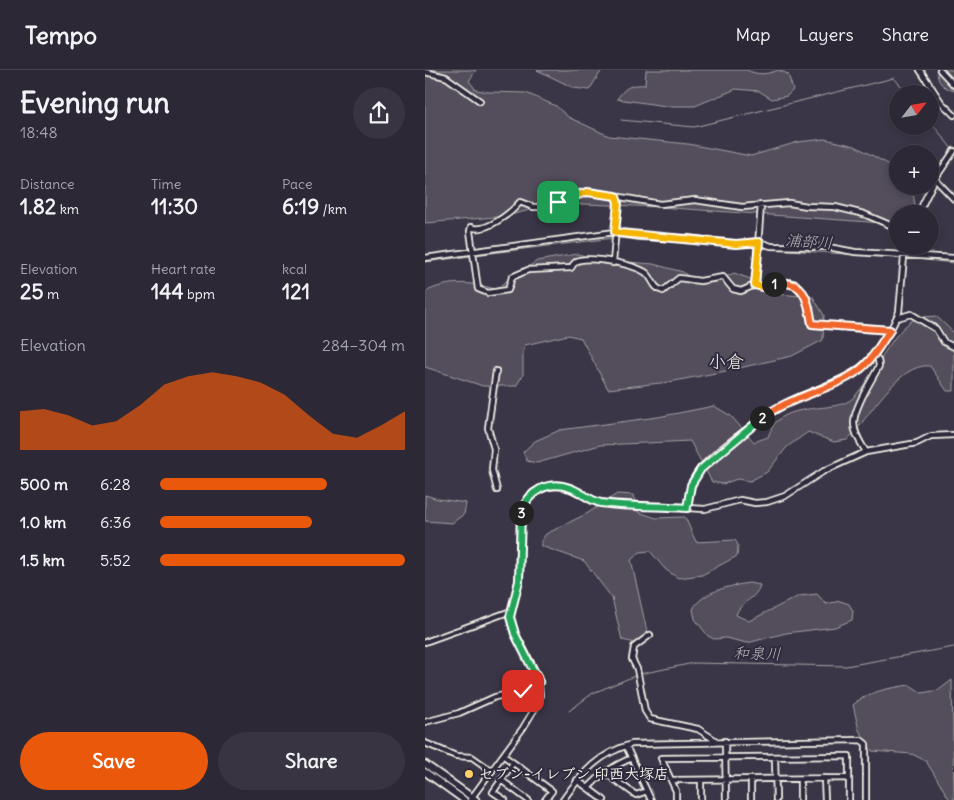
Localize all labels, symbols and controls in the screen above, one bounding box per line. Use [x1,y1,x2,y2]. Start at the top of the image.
text: Tempo [25,20,97,50]
text: Map [735,23,770,46]
text: Layers [798,23,854,46]
text: Share [882,23,929,46]
text: Evening run [20,85,170,121]
north arrow [889,85,939,135]
map controls [889,85,939,255]
button: share [353,87,405,139]
text: 18:48 [20,122,58,142]
button: + [889,145,939,195]
text: Distance [20,175,75,193]
text: Time [151,175,181,193]
text: Pace [282,175,312,193]
pin [537,181,579,223]
icon: arrive [544,188,572,216]
text: 1.82 [20,193,56,220]
text: 11:30 [151,193,198,220]
text: 6:19 [282,193,319,220]
text: km [56,200,79,218]
text: /km [319,200,347,218]
button: − [889,205,939,255]
water label: 浦部川 [784,229,834,253]
text: Elevation [20,260,77,278]
text: Heart rate [151,260,216,278]
text: kcal [282,260,307,278]
pin: 1 [761,272,787,296]
text: 1 [772,275,777,293]
text: 25 [20,278,44,305]
text: 144 [151,278,184,305]
text: 121 [282,278,310,305]
text: m [44,285,59,303]
text: bpm [184,285,215,303]
text: Elevation [20,335,86,355]
text: 284–304 m [322,335,405,355]
district label: 小倉 [708,350,744,373]
pin: 2 [749,406,775,430]
text: 2 [759,409,766,427]
text: 500 m [20,474,68,494]
text: 6:28 [100,474,131,494]
pin: 3 [509,500,533,526]
text: 3 [518,504,525,522]
text: 1.0 km [20,512,66,532]
text: 6:36 [100,512,131,532]
text: 1.5 km [20,550,65,570]
text: 5:52 [100,550,131,570]
water label: 和泉川 [733,643,781,663]
pin [502,670,544,712]
icon: check [509,677,537,705]
button: Save [20,732,208,790]
button: Share [218,732,405,790]
place label: セブン-イレブン 印西大塚店 [479,764,669,783]
marker: セブン-イレブン 印西大塚店 [463,768,475,780]

